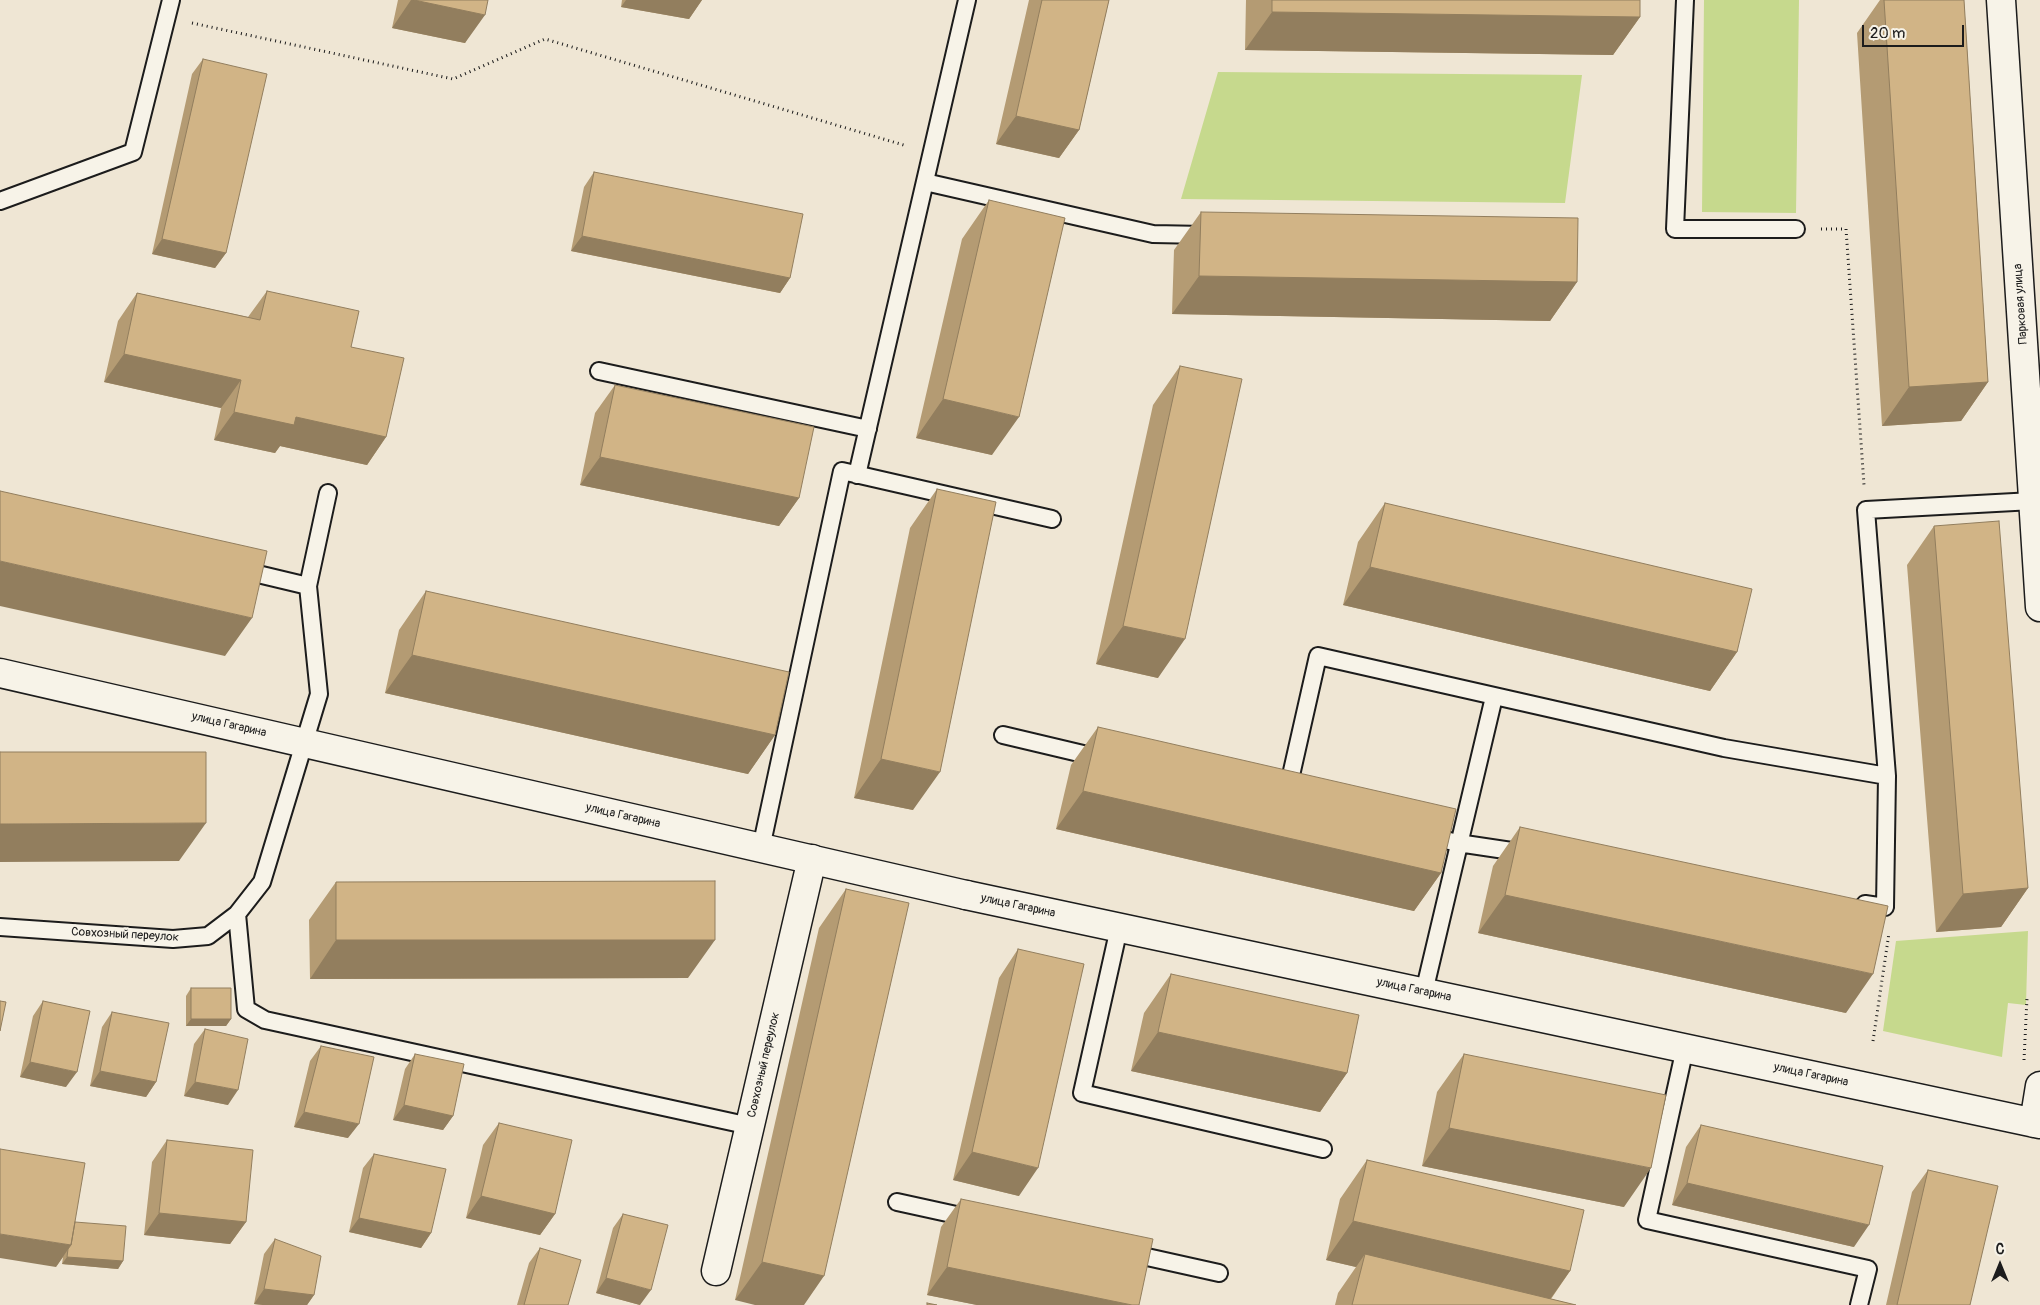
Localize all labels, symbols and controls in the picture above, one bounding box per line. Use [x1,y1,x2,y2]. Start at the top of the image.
scale bar [1865,15,1968,47]
text: 20 m [1870,24,1905,43]
street label: Парковая улица [2011,263,2031,345]
street label: улица Гагарина [190,709,268,741]
street label: улица Гагарина [584,800,662,832]
street label: улица Гагарина [979,891,1057,921]
street label: Совхозный переулок [71,925,179,945]
street label: улица Гагарина [1375,975,1453,1005]
street label: Совхозный переулок [745,1011,783,1119]
street label: улица Гагарина [1772,1060,1850,1090]
north arrow [1975,1240,2025,1290]
text: С [1996,1241,2004,1258]

